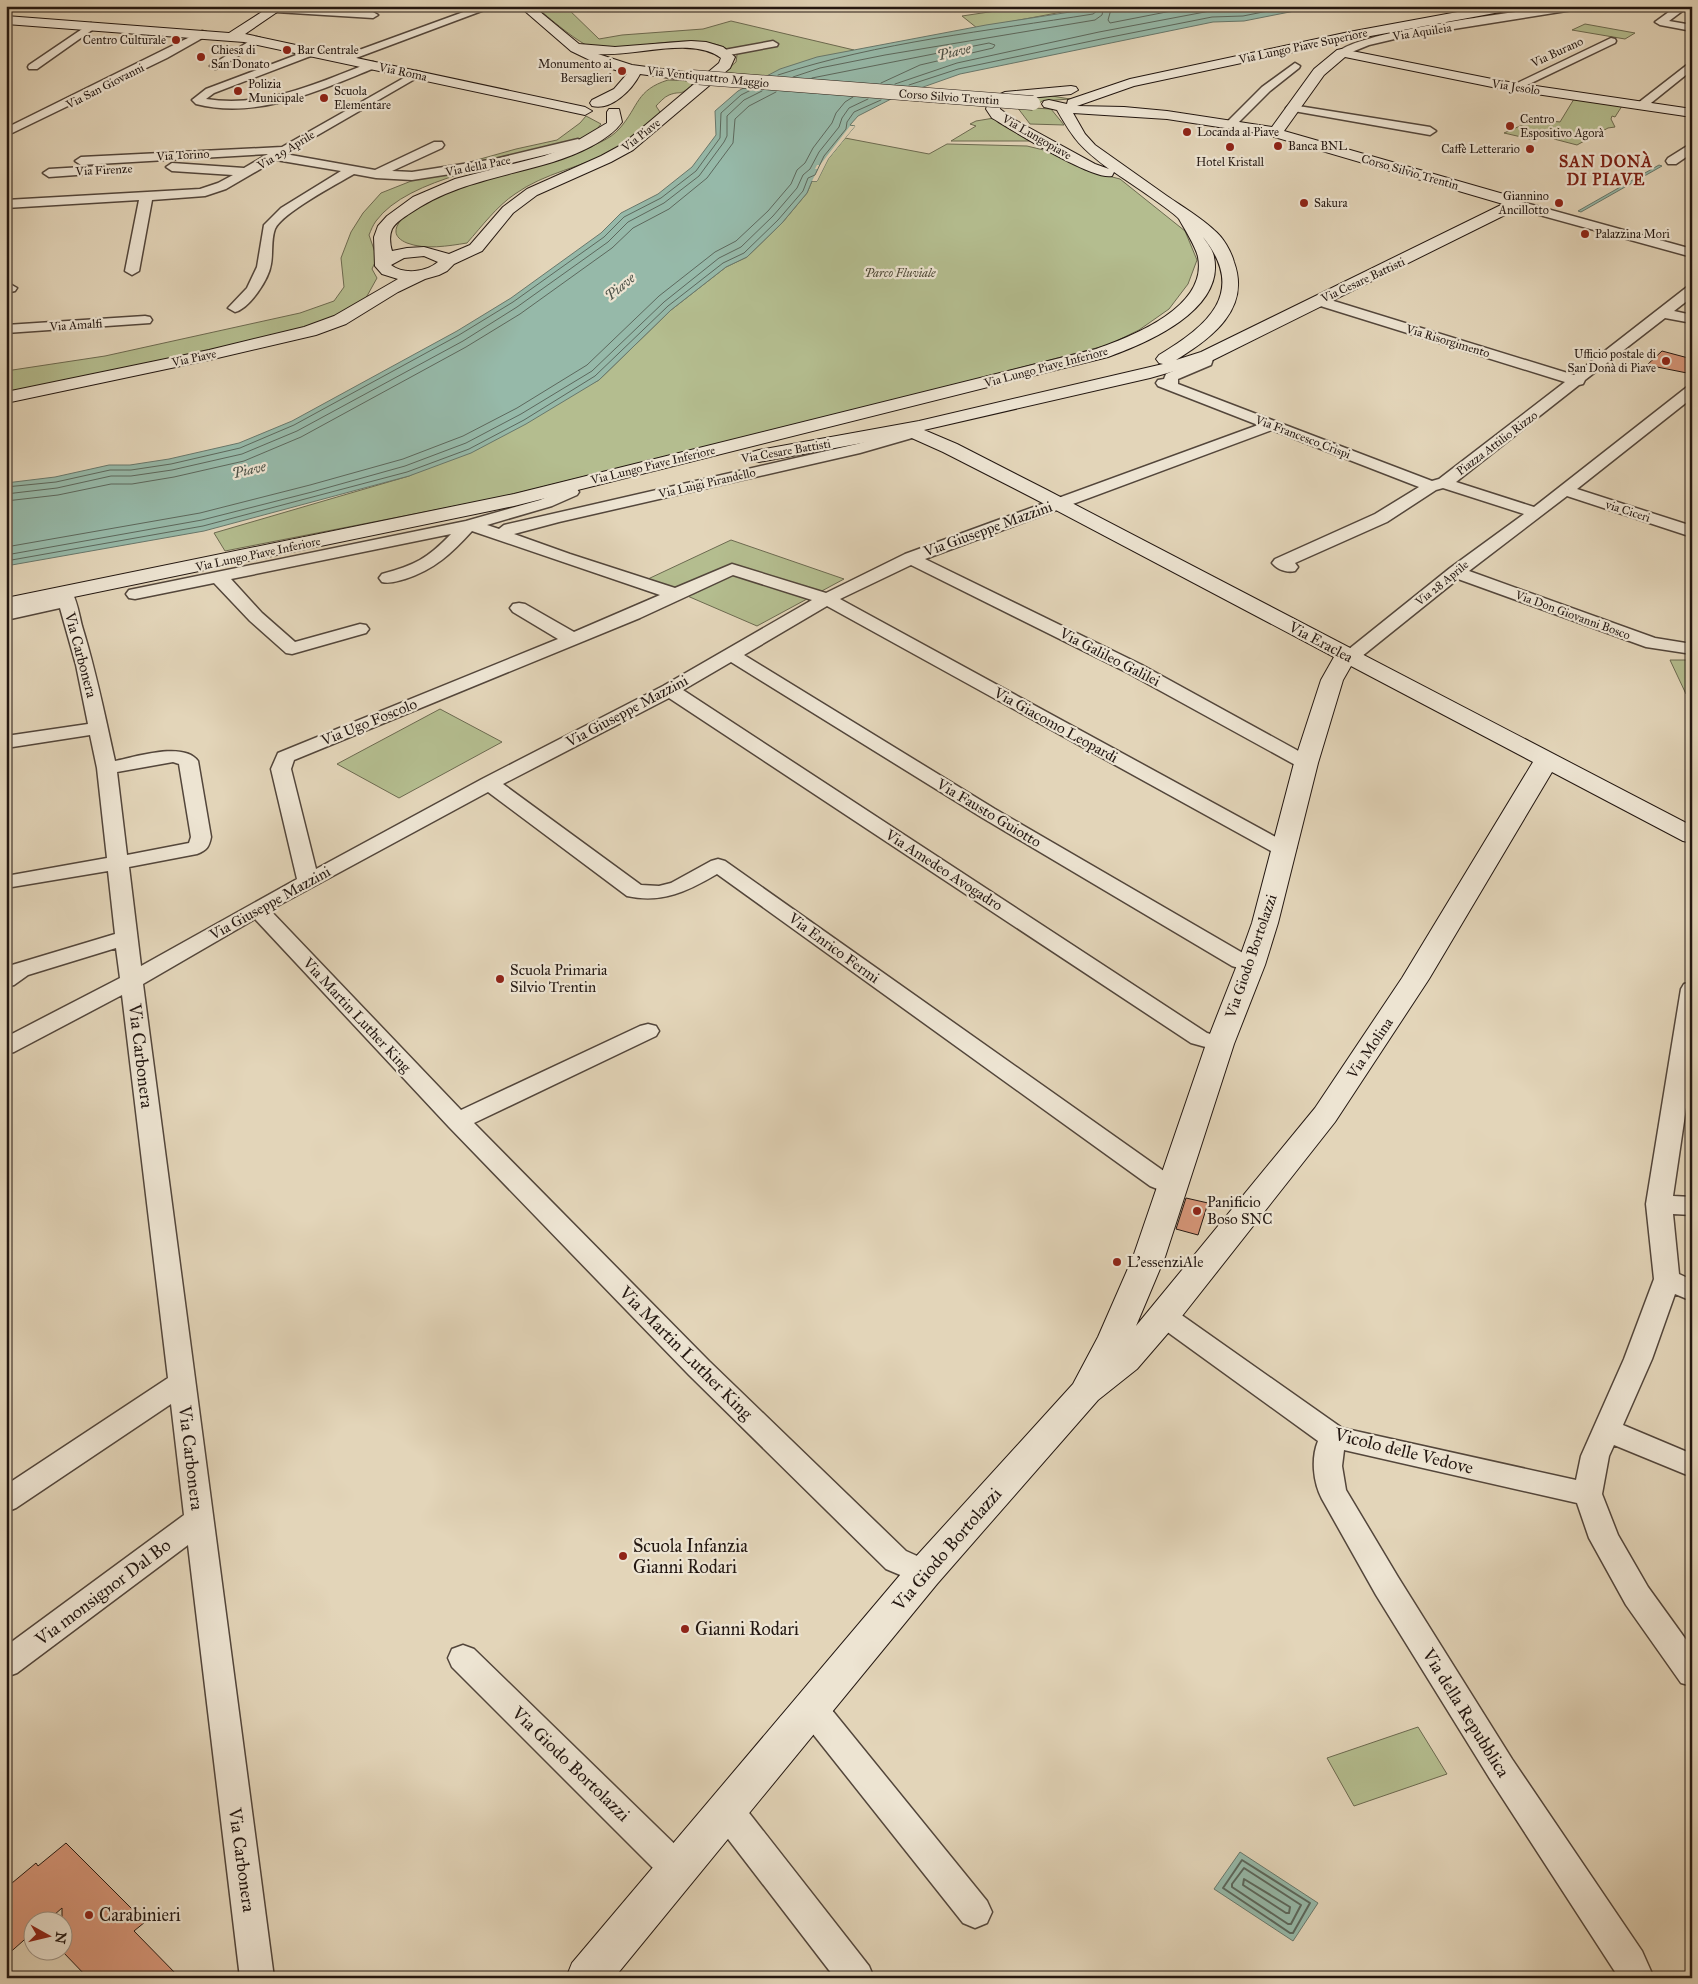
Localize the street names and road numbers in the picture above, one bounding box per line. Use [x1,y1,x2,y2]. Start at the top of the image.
street label: Via Aquileia [1391,20,1453,45]
street label: Via Lungo Piave Superiore [1236,26,1369,68]
street label: Via Burano [1528,34,1585,71]
street label: Via San Giovanni [63,60,147,112]
street label: Via Roma [377,60,429,84]
street label: Via Ventiquattro Maggio [645,64,770,91]
street label: Via Jesolo [1490,76,1541,99]
street label: Corso Silvio Trentin [898,87,1000,108]
street label: Via Lungopiave [999,111,1074,163]
street label: Via Piave [618,116,663,155]
street label: Via 29 Aprile [254,127,317,173]
street label: Via Torino [155,147,210,163]
street label: Corso Silvio Trentin [1360,151,1461,193]
street label: Via della Pace [443,153,512,179]
street label: Via Firenze [74,162,133,179]
street label: Via Cesare Battisti [1318,254,1408,306]
street label: Via Amalfi [48,316,103,334]
street label: Via Risorgimento [1403,321,1492,361]
street label: Via Lungo Piave Inferiore [982,344,1110,391]
street label: Via Piave [170,346,217,370]
street label: Piazza Attilio Rizzo [1454,408,1540,478]
street label: Via Francesco Crispi [1253,412,1353,462]
street label: Via Cesare Battisti [739,436,833,466]
street label: Via Lungo Piave Inferiore [588,443,717,488]
street label: Via Luigi Pirandello [656,465,757,502]
street label: Via Giuseppe Mazzini [920,497,1055,561]
street label: via Ciceri [1603,497,1653,525]
street label: Via Lungo Piave Inferiore [193,534,322,575]
street label: Via 28 Aprile [1412,557,1471,609]
street label: Via Don Giovanni Bosco [1513,587,1632,642]
street label: Via Carbonera [61,609,101,700]
street label: Via Eraclea [1285,617,1357,667]
street label: Via Galileo Galilei [1056,623,1163,690]
street label: Via Giuseppe Mazzini [562,671,691,751]
street label: Via Giacomo Leopardi [990,683,1121,767]
street label: Via Ugo Foscolo [318,694,420,750]
street label: Via Fausto Guiotto [933,774,1045,851]
street label: Via Amedeo Avogadro [881,825,1006,915]
street label: Via Giuseppe Mazzini [206,862,334,944]
street label: Via Giodo Bortolazzi [1221,892,1281,1021]
street label: Via Enrico Fermi [784,908,883,987]
street label: Via Martin Luther King [299,953,415,1077]
street label: Via Carbonera [124,1002,158,1110]
street label: Via Molina [1343,1014,1397,1083]
street label: Via Martin Luther King [613,1281,758,1426]
street label: Via Carbonera [174,1404,208,1512]
street label: Vicolo delle Vedove [1331,1423,1476,1479]
street label: Via Giodo Bortolazzi [887,1483,1006,1616]
street label: Via monsignor Dal Bo [30,1534,176,1652]
street label: Via della Repubblica [1417,1644,1515,1782]
street label: Via Giodo Bortolazzi [507,1701,635,1826]
street label: Via Carbonera [224,1805,260,1914]

